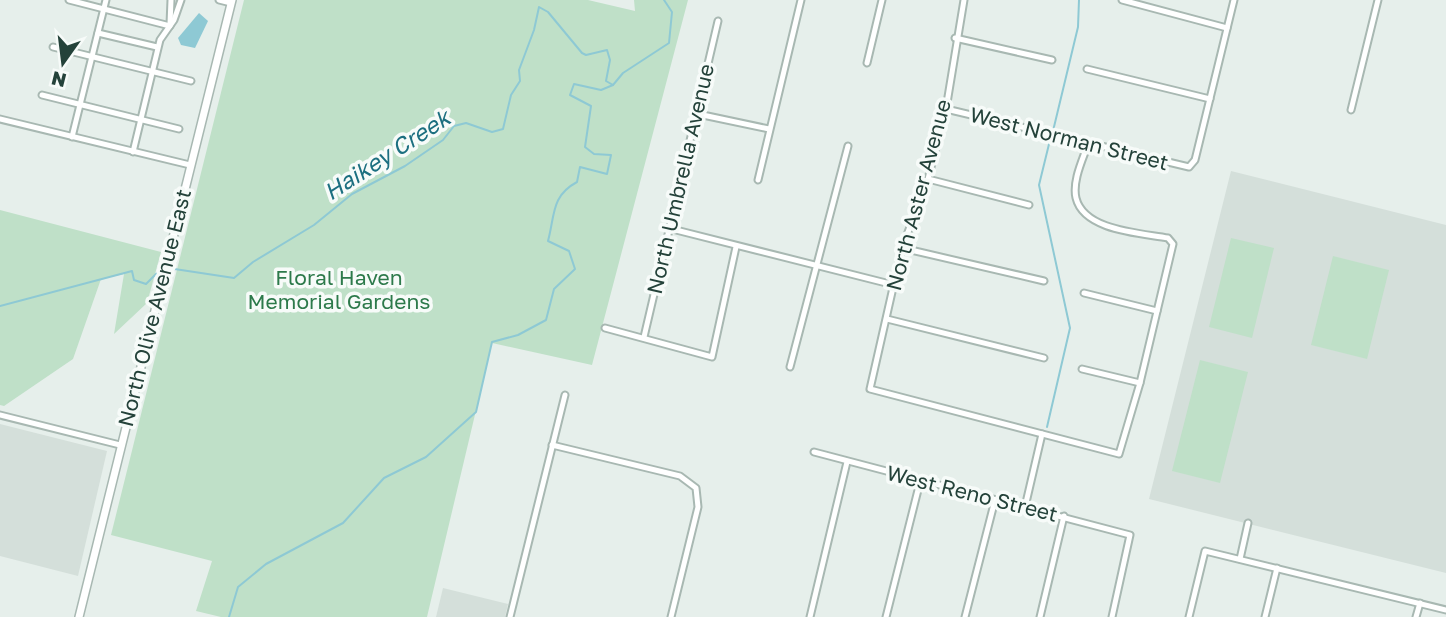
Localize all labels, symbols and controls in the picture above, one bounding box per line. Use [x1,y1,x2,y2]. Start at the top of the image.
north arrow [28,28,98,98]
street label: North Umbrella Avenue [641,61,719,296]
text: N [49,67,69,93]
street label: North Aster Avenue [880,96,956,293]
street label: West Norman Street [967,101,1171,175]
water label: Haikey Creek [318,102,456,205]
street label: North Olive Avenue East [112,186,196,429]
park label: Floral Haven Memorial Gardens [248,264,430,314]
street label: West Reno Street [884,459,1061,527]

